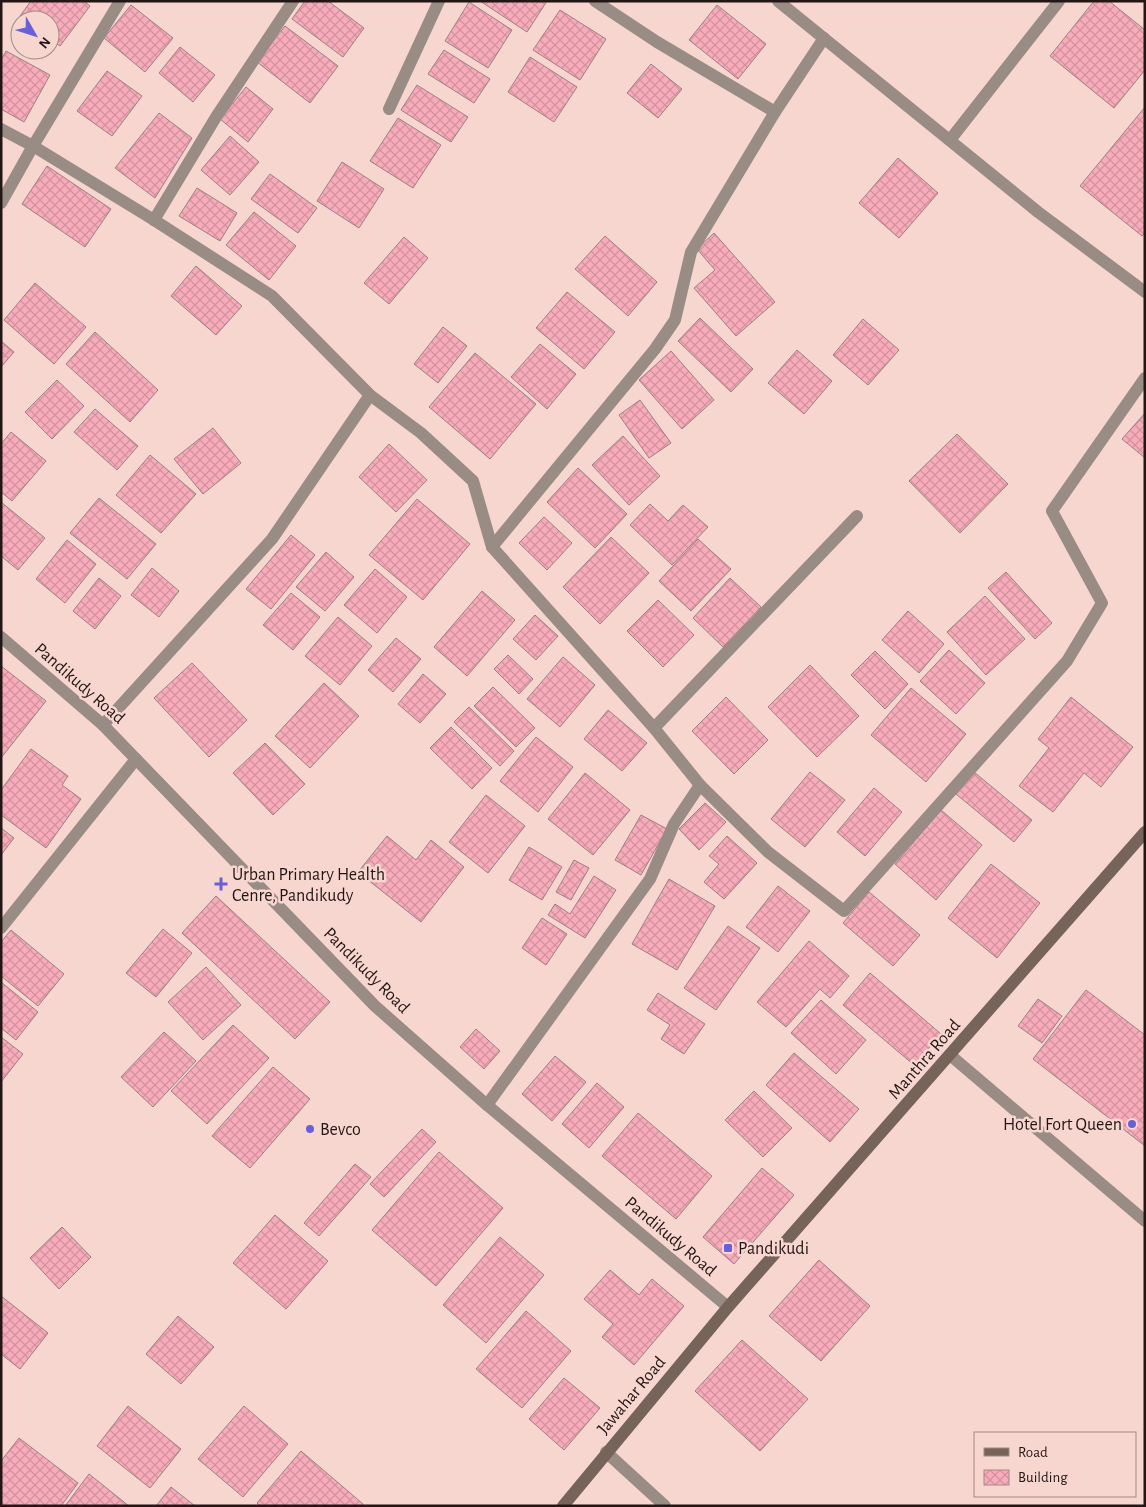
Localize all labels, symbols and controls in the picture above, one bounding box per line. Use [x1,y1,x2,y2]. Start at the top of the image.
north arrow [10,10,60,60]
text: N [36,34,53,51]
street label: Pandikudy Road [31,640,128,728]
place label: Urban Primary Health Cenre, Pandikudy [232,866,385,905]
marker: Urban Primary Health Cenre, Pandikudy [214,877,228,891]
street label: Pandikudy Road [320,924,413,1017]
street label: Manthra Road [885,1016,964,1103]
place label: Hotel Fort Queen [1003,1116,1122,1134]
marker: Hotel Fort Queen [1126,1118,1138,1130]
place label: Bevco [320,1121,361,1139]
marker: Bevco [304,1123,316,1135]
street label: Pandikudy Road [621,1194,719,1280]
place label: Pandikudi [738,1240,809,1258]
marker: Pandikudi [722,1242,734,1254]
street label: Jawahar Road [594,1353,669,1438]
legend [974,1432,1136,1497]
text: Road [1018,1445,1048,1460]
text: Building [1018,1470,1068,1485]

